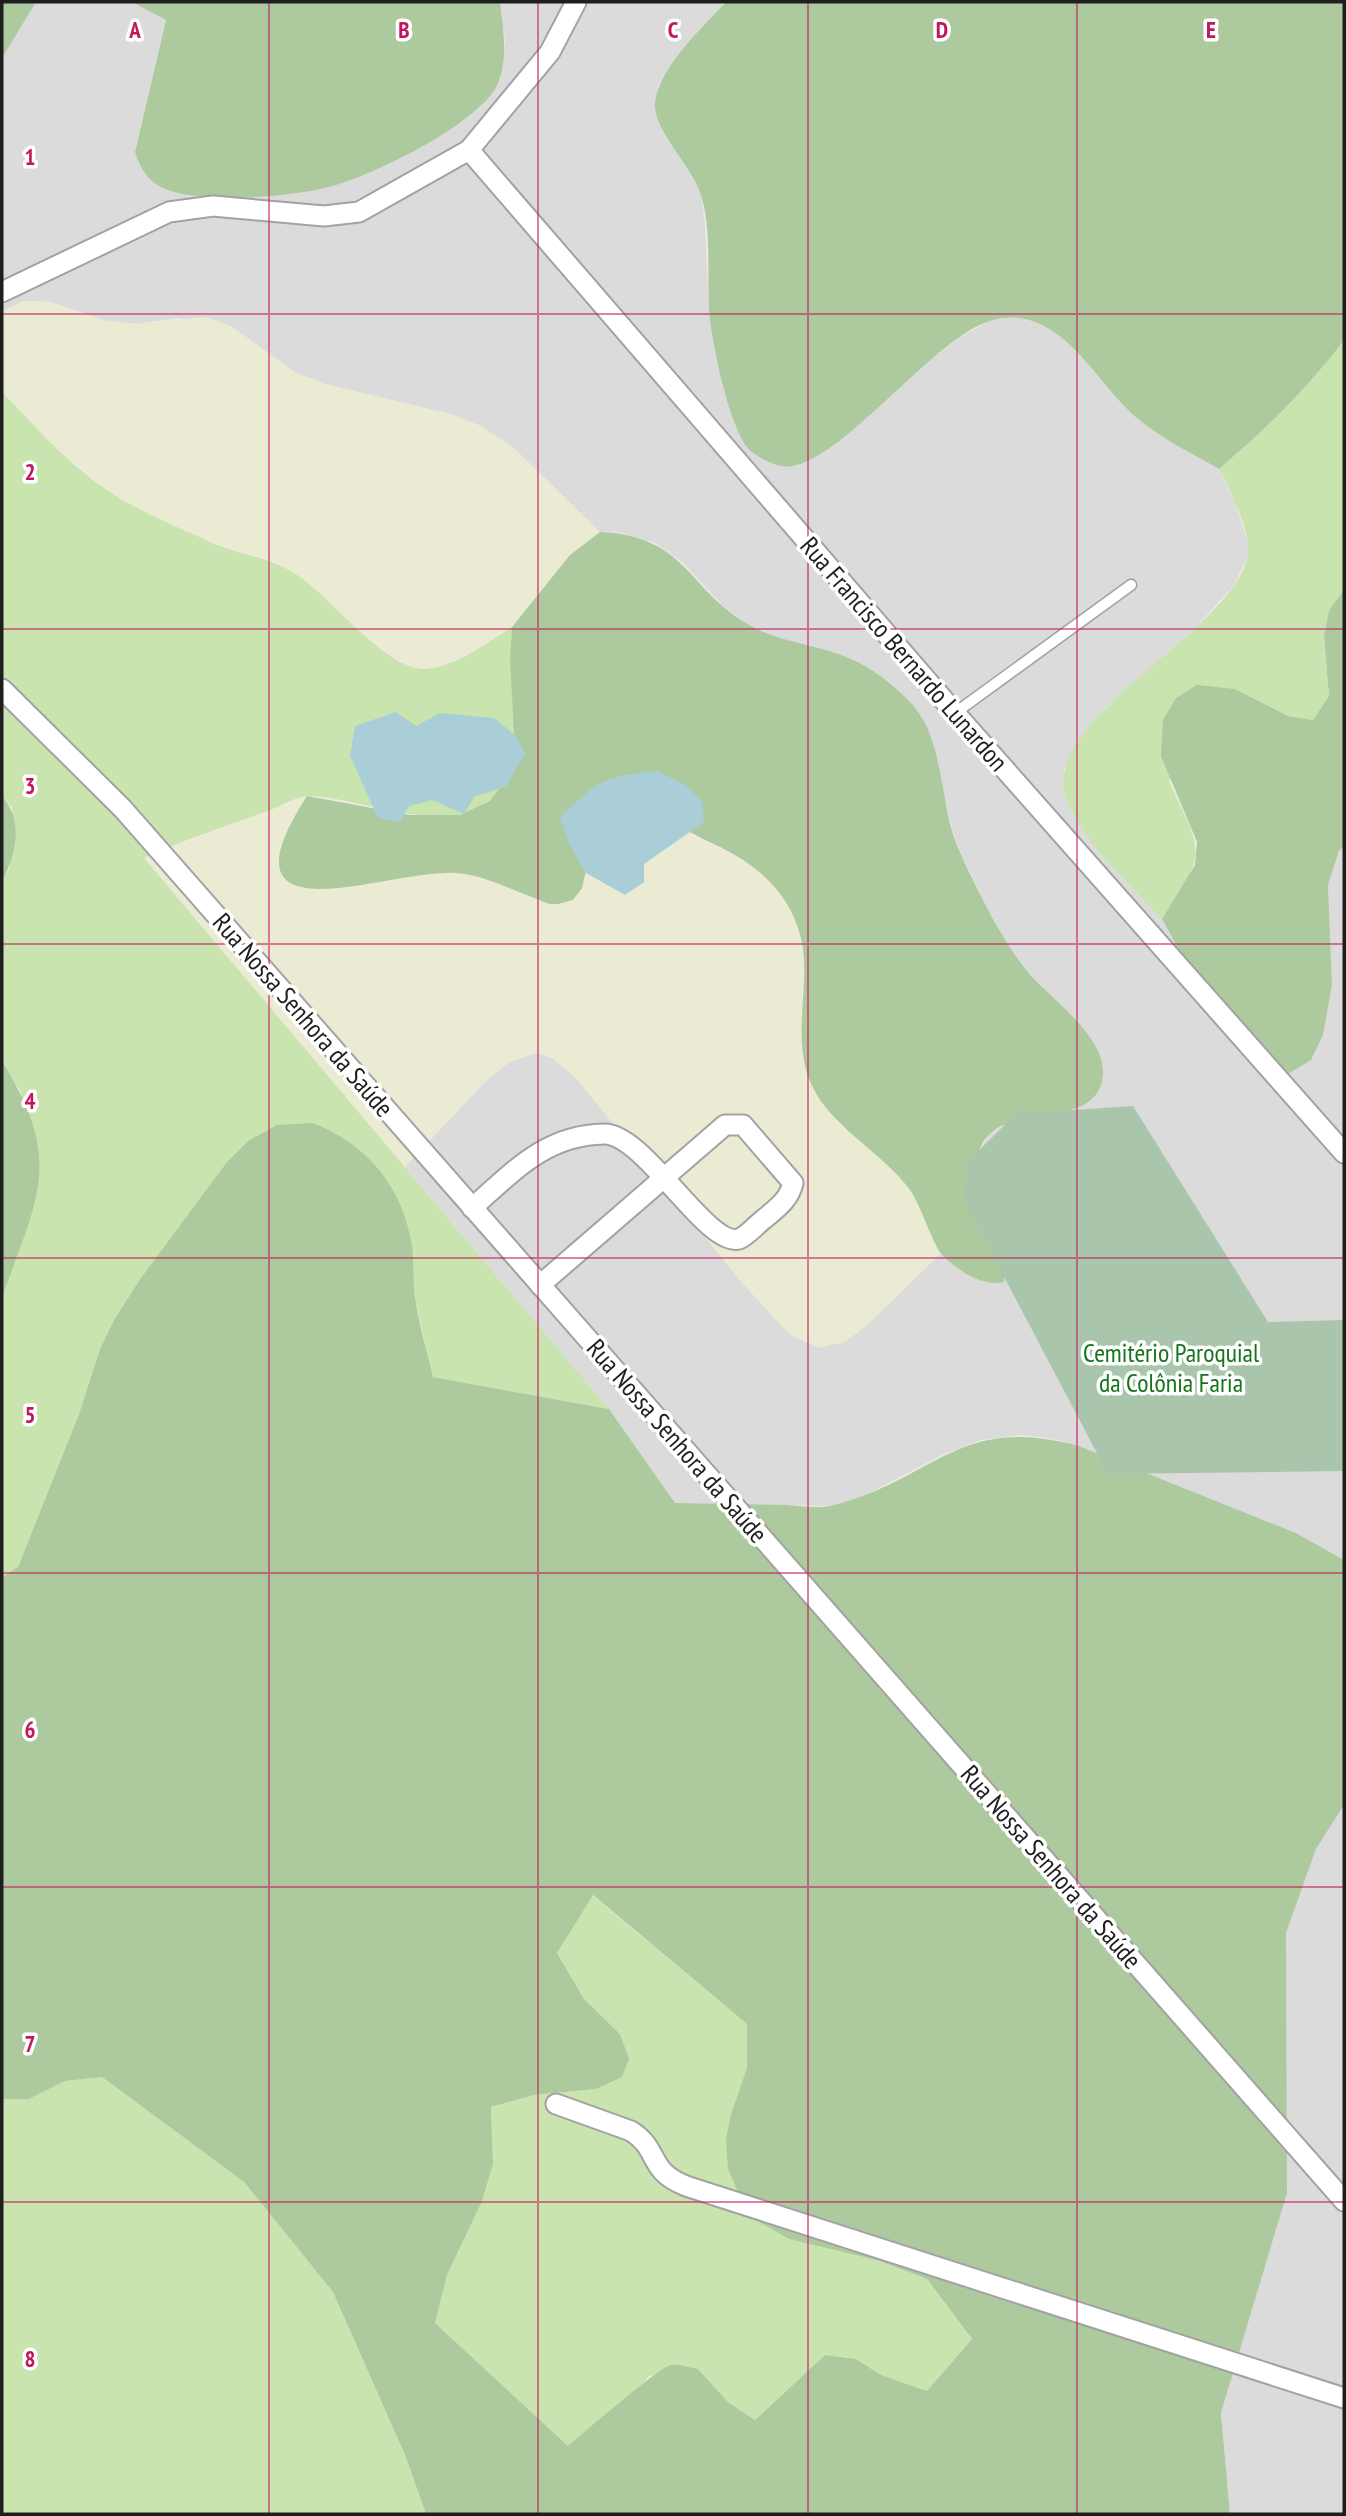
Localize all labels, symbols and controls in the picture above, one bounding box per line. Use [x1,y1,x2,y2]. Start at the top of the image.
text: A [128,15,141,44]
text: B [398,15,410,44]
text: C [668,15,679,44]
text: D [936,15,948,44]
text: E [1206,15,1216,44]
text: 1 [25,142,36,171]
text: 2 [25,457,36,486]
street label: Rua Francisco Bernardo Lunardon [793,530,1015,778]
text: 3 [25,771,36,800]
street label: Rua Nossa Senhora da Saúde [206,906,401,1123]
text: 4 [25,1086,36,1115]
street label: Rua Nossa Senhora da Saúde [580,1332,775,1549]
park label: Cemitério Paroquial da Colônia Faria [1083,1336,1259,1399]
text: 5 [25,1400,36,1429]
text: 6 [25,1715,36,1744]
street label: Rua Nossa Senhora da Saúde [954,1758,1149,1975]
text: 7 [25,2029,36,2058]
text: 8 [25,2344,36,2373]

